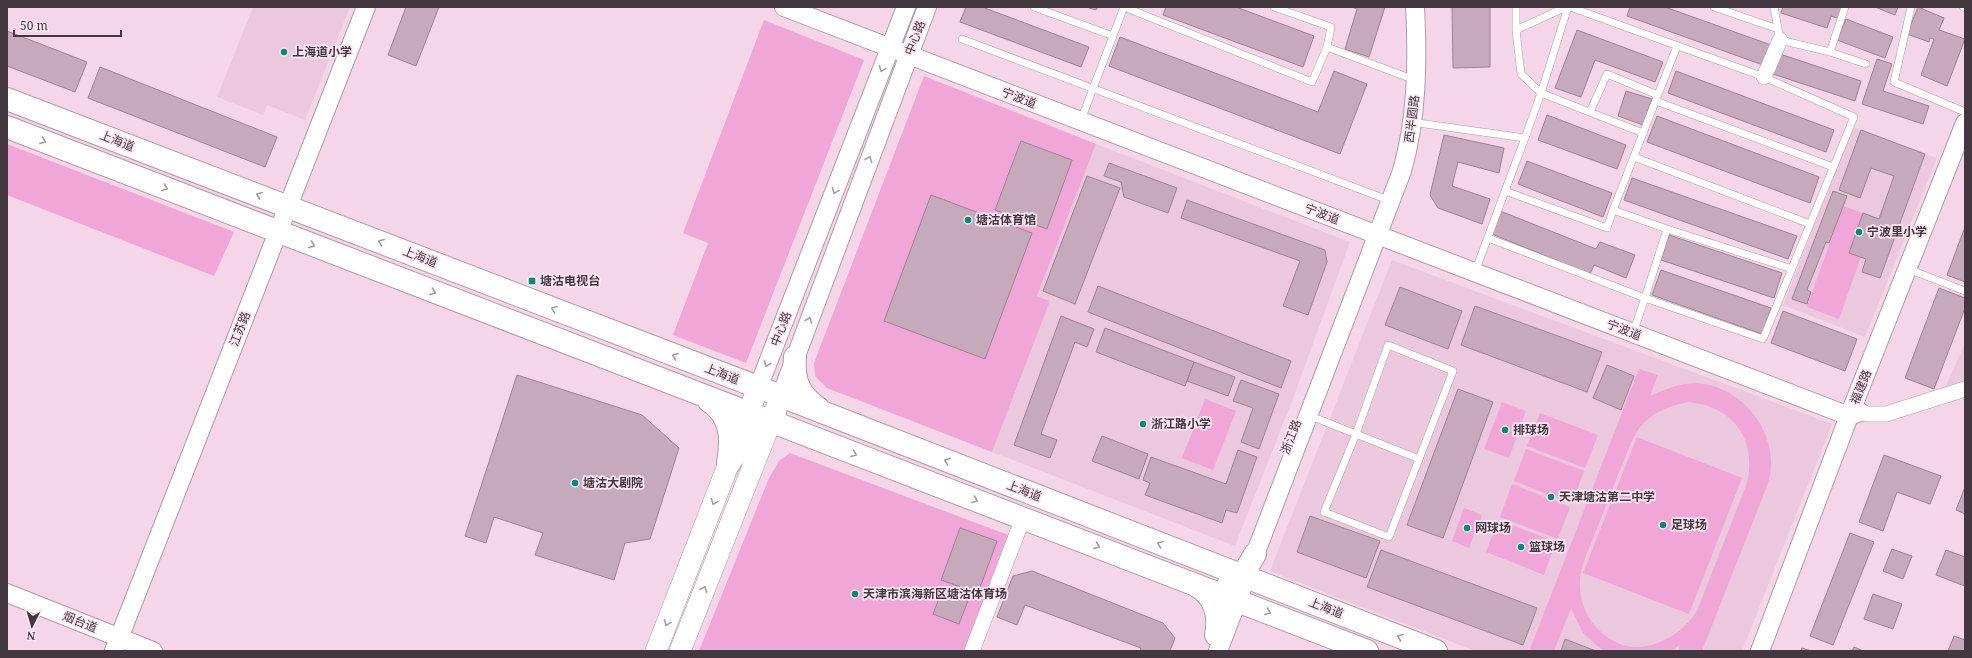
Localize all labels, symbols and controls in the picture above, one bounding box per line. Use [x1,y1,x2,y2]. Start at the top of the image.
scale bar [14,12,121,38]
text: 50 m [20,17,48,34]
street label: 中心路 [900,18,929,58]
place label: 上海道小学 [292,43,352,60]
marker: 上海道小学 [279,47,289,57]
one-way arrow [878,66,886,73]
street label: 宁波道 [999,83,1039,112]
street label: 西半圆路 [1400,94,1423,144]
street label: 上海道 [97,126,137,155]
one-way arrow [40,137,47,145]
one-way arrow [865,156,873,163]
one-way arrow [161,183,168,191]
one-way arrow [831,187,839,194]
one-way arrow [256,191,263,199]
street label: 宁波道 [1302,199,1342,228]
place label: 塘沽体育馆 [976,211,1036,228]
marker: 塘沽体育馆 [963,215,973,225]
place label: 宁波里小学 [1867,223,1927,240]
marker: 宁波里小学 [1854,227,1864,237]
one-way arrow [377,238,384,246]
one-way arrow [308,240,315,248]
street label: 上海道 [400,242,440,271]
place label: 塘沽电视台 [540,272,600,289]
marker: 塘沽电视台 [527,276,537,286]
one-way arrow [430,287,437,295]
one-way arrow [550,305,557,313]
street label: 江苏路 [225,309,254,349]
street label: 中心路 [766,309,795,349]
street label: 宁波道 [1604,315,1644,344]
one-way arrow [804,317,813,324]
one-way arrow [672,352,679,360]
street label: 上海道 [702,359,742,388]
one-way arrow [764,360,772,367]
street label: 福建路 [1846,367,1875,407]
place label: 浙江路小学 [1151,415,1211,432]
street label: 浙江路 [1276,417,1305,457]
marker: 浙江路小学 [1138,419,1148,429]
place label: 排球场 [1513,421,1549,438]
marker: 排球场 [1500,425,1510,435]
one-way arrow [850,449,857,457]
one-way arrow [944,458,952,466]
place label: 塘沽大剧院 [583,474,643,491]
street label: 上海道 [1004,476,1044,505]
marker: 塘沽大剧院 [570,478,580,488]
place label: 天津塘沽第二中学 [1559,488,1655,505]
marker: 天津塘沽第二中学 [1546,492,1556,502]
one-way arrow [972,495,979,503]
one-way arrow [710,498,718,505]
place label: 足球场 [1671,516,1707,533]
place label: 网球场 [1475,519,1511,536]
marker: 足球场 [1658,520,1668,530]
marker: 网球场 [1462,523,1472,533]
place label: 篮球场 [1529,538,1565,555]
one-way arrow [1156,540,1163,548]
one-way arrow [1093,542,1100,550]
marker: 篮球场 [1516,542,1526,552]
one-way arrow [700,585,708,592]
place label: 天津市滨海新区塘沽体育场 [863,585,1007,602]
marker: 天津市滨海新区塘沽体育场 [850,589,860,599]
street label: 上海道 [1306,593,1346,622]
north arrow [12,606,52,646]
street label: 烟台道 [60,607,100,636]
one-way arrow [1265,608,1272,616]
one-way arrow [663,619,671,626]
text: N [26,629,36,644]
one-way arrow [1396,633,1403,641]

